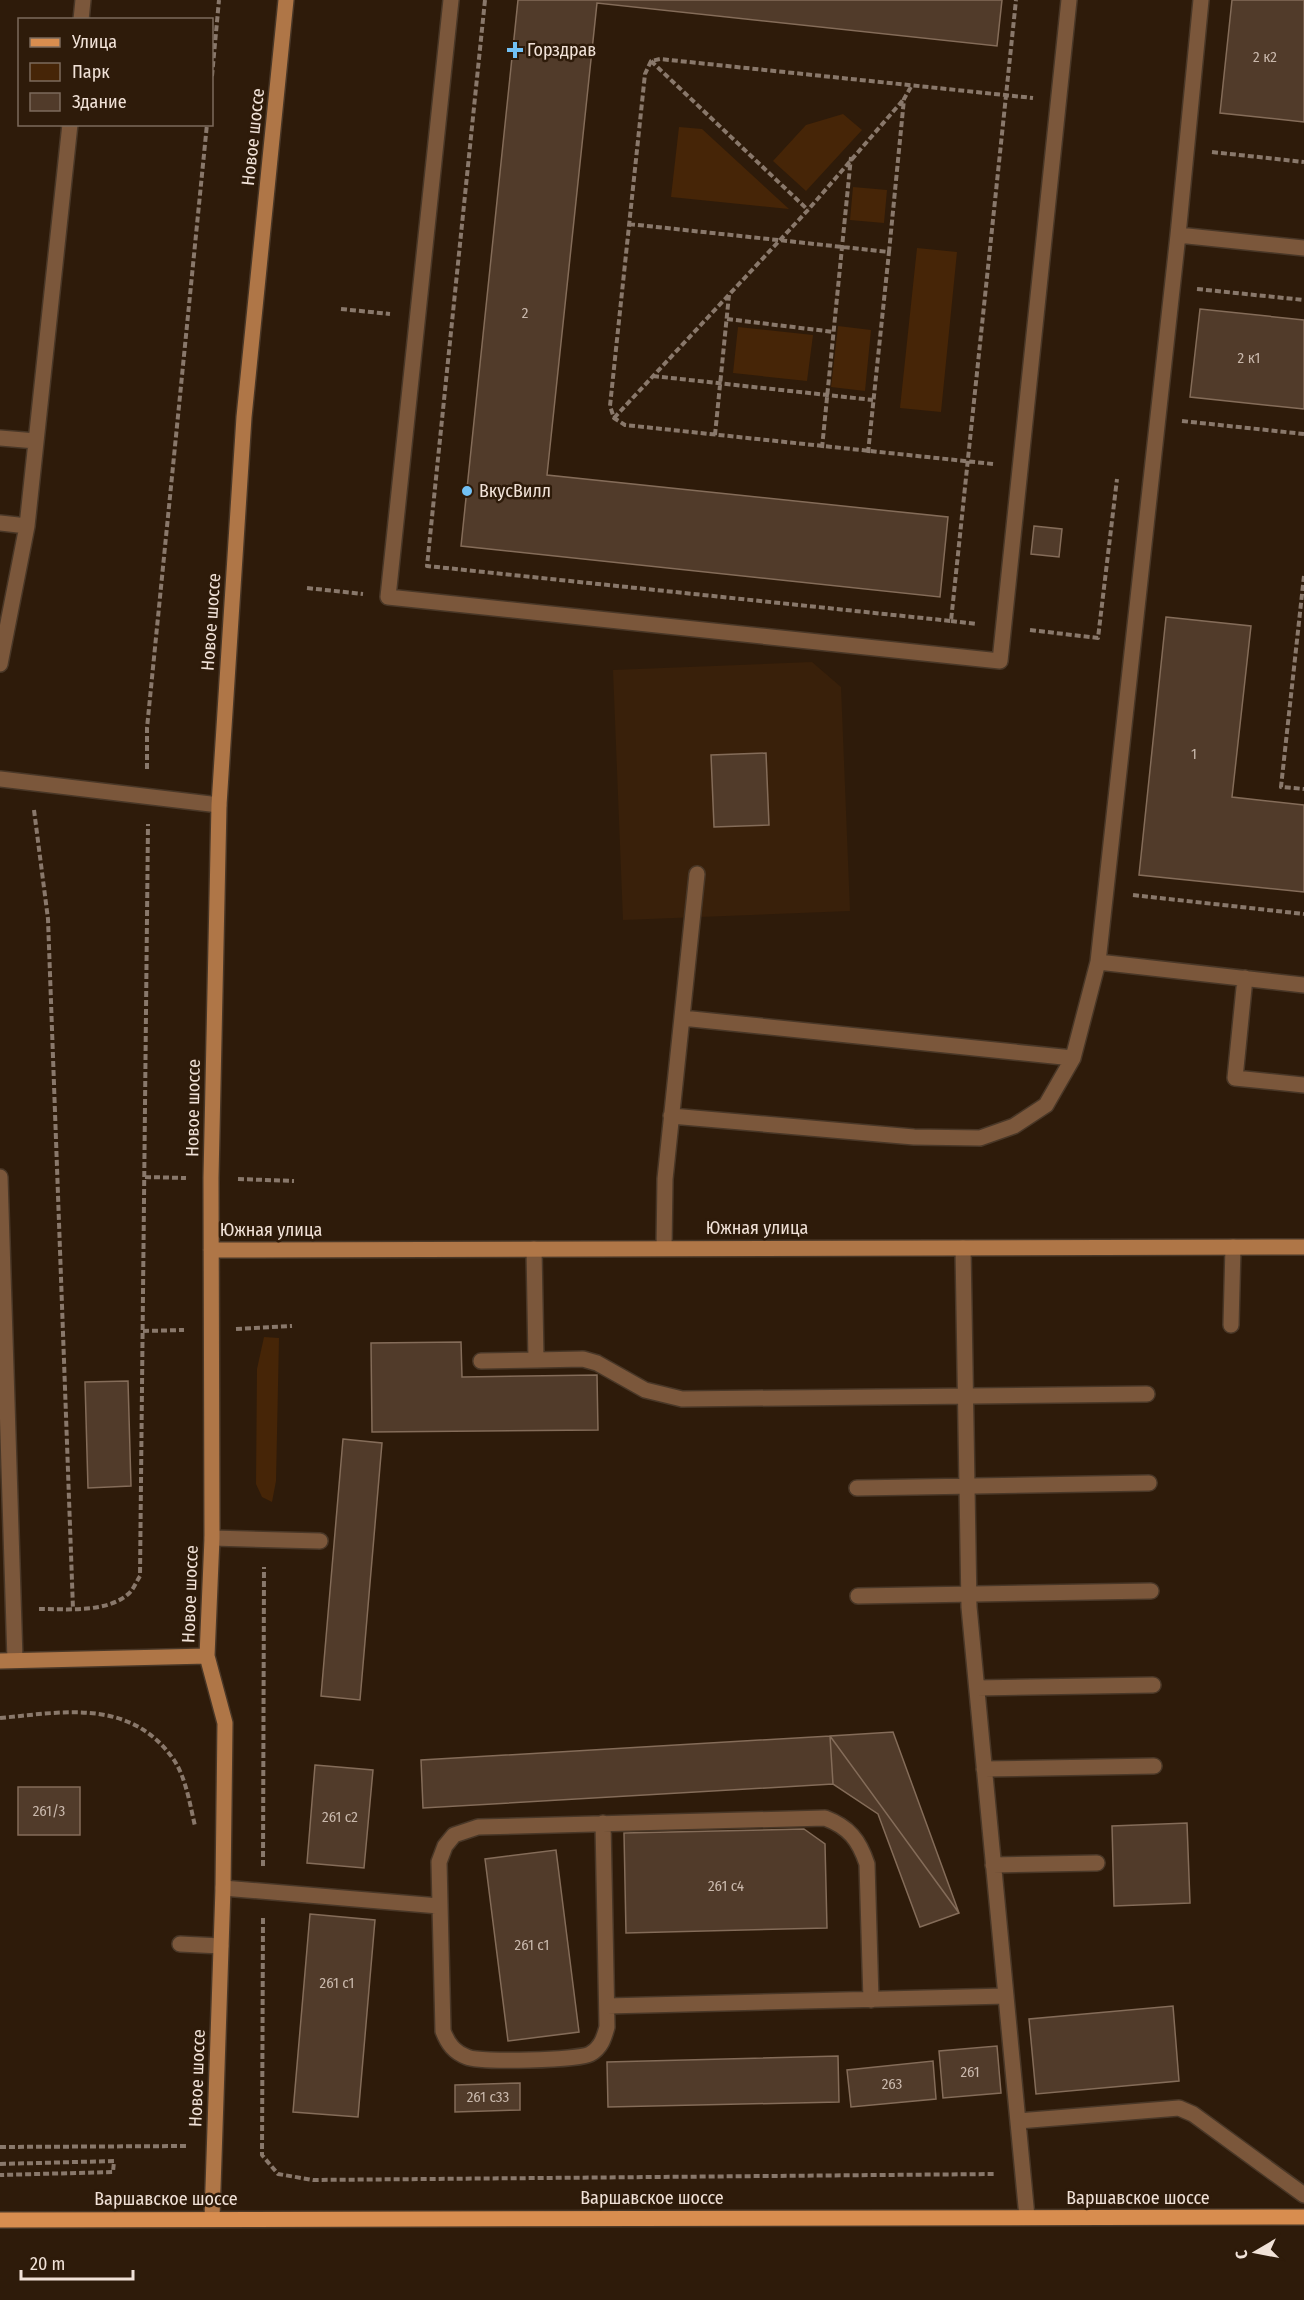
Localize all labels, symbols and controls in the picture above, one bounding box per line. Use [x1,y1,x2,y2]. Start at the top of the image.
legend [18,18,213,126]
text: Улица [71,31,117,53]
place label: Горздрав [527,39,596,61]
marker: Горздрав [508,43,522,57]
house number: 2 к2 [1253,48,1277,66]
text: Парк [72,61,110,83]
street label: Новое шоссе [237,87,269,187]
text: Здание [72,91,127,113]
house number: 2 [522,304,529,322]
house number: 2 к1 [1238,349,1260,367]
place label: ВкусВилл [479,480,551,502]
marker: ВкусВилл [460,484,474,498]
street label: Новое шоссе [197,572,225,672]
house number: 1 [1191,745,1197,763]
street label: Новое шоссе [181,1059,205,1157]
street label: Южная улица [706,1217,809,1239]
street label: Южная улица [220,1219,323,1241]
street label: Новое шоссе [177,1545,203,1643]
house number: 261/3 [33,1802,66,1820]
house number: 261 с2 [322,1808,358,1826]
house number: 261 с4 [708,1877,744,1895]
house number: 261 с1 [515,1936,549,1954]
house number: 261 с1 [320,1974,354,1992]
street label: Новое шоссе [184,2029,210,2127]
house number: 261 [960,2063,980,2081]
house number: 263 [882,2075,903,2093]
house number: 261 с33 [467,2088,510,2106]
street label: Варшавское шоссе [580,2187,724,2209]
street label: Варшавское шоссе [1066,2187,1210,2209]
street label: Варшавское шоссе [94,2188,238,2210]
north arrow [1226,2222,1286,2282]
scale bar [21,2243,134,2281]
text: С [1232,2248,1252,2260]
text: 20 m [30,2253,65,2275]

